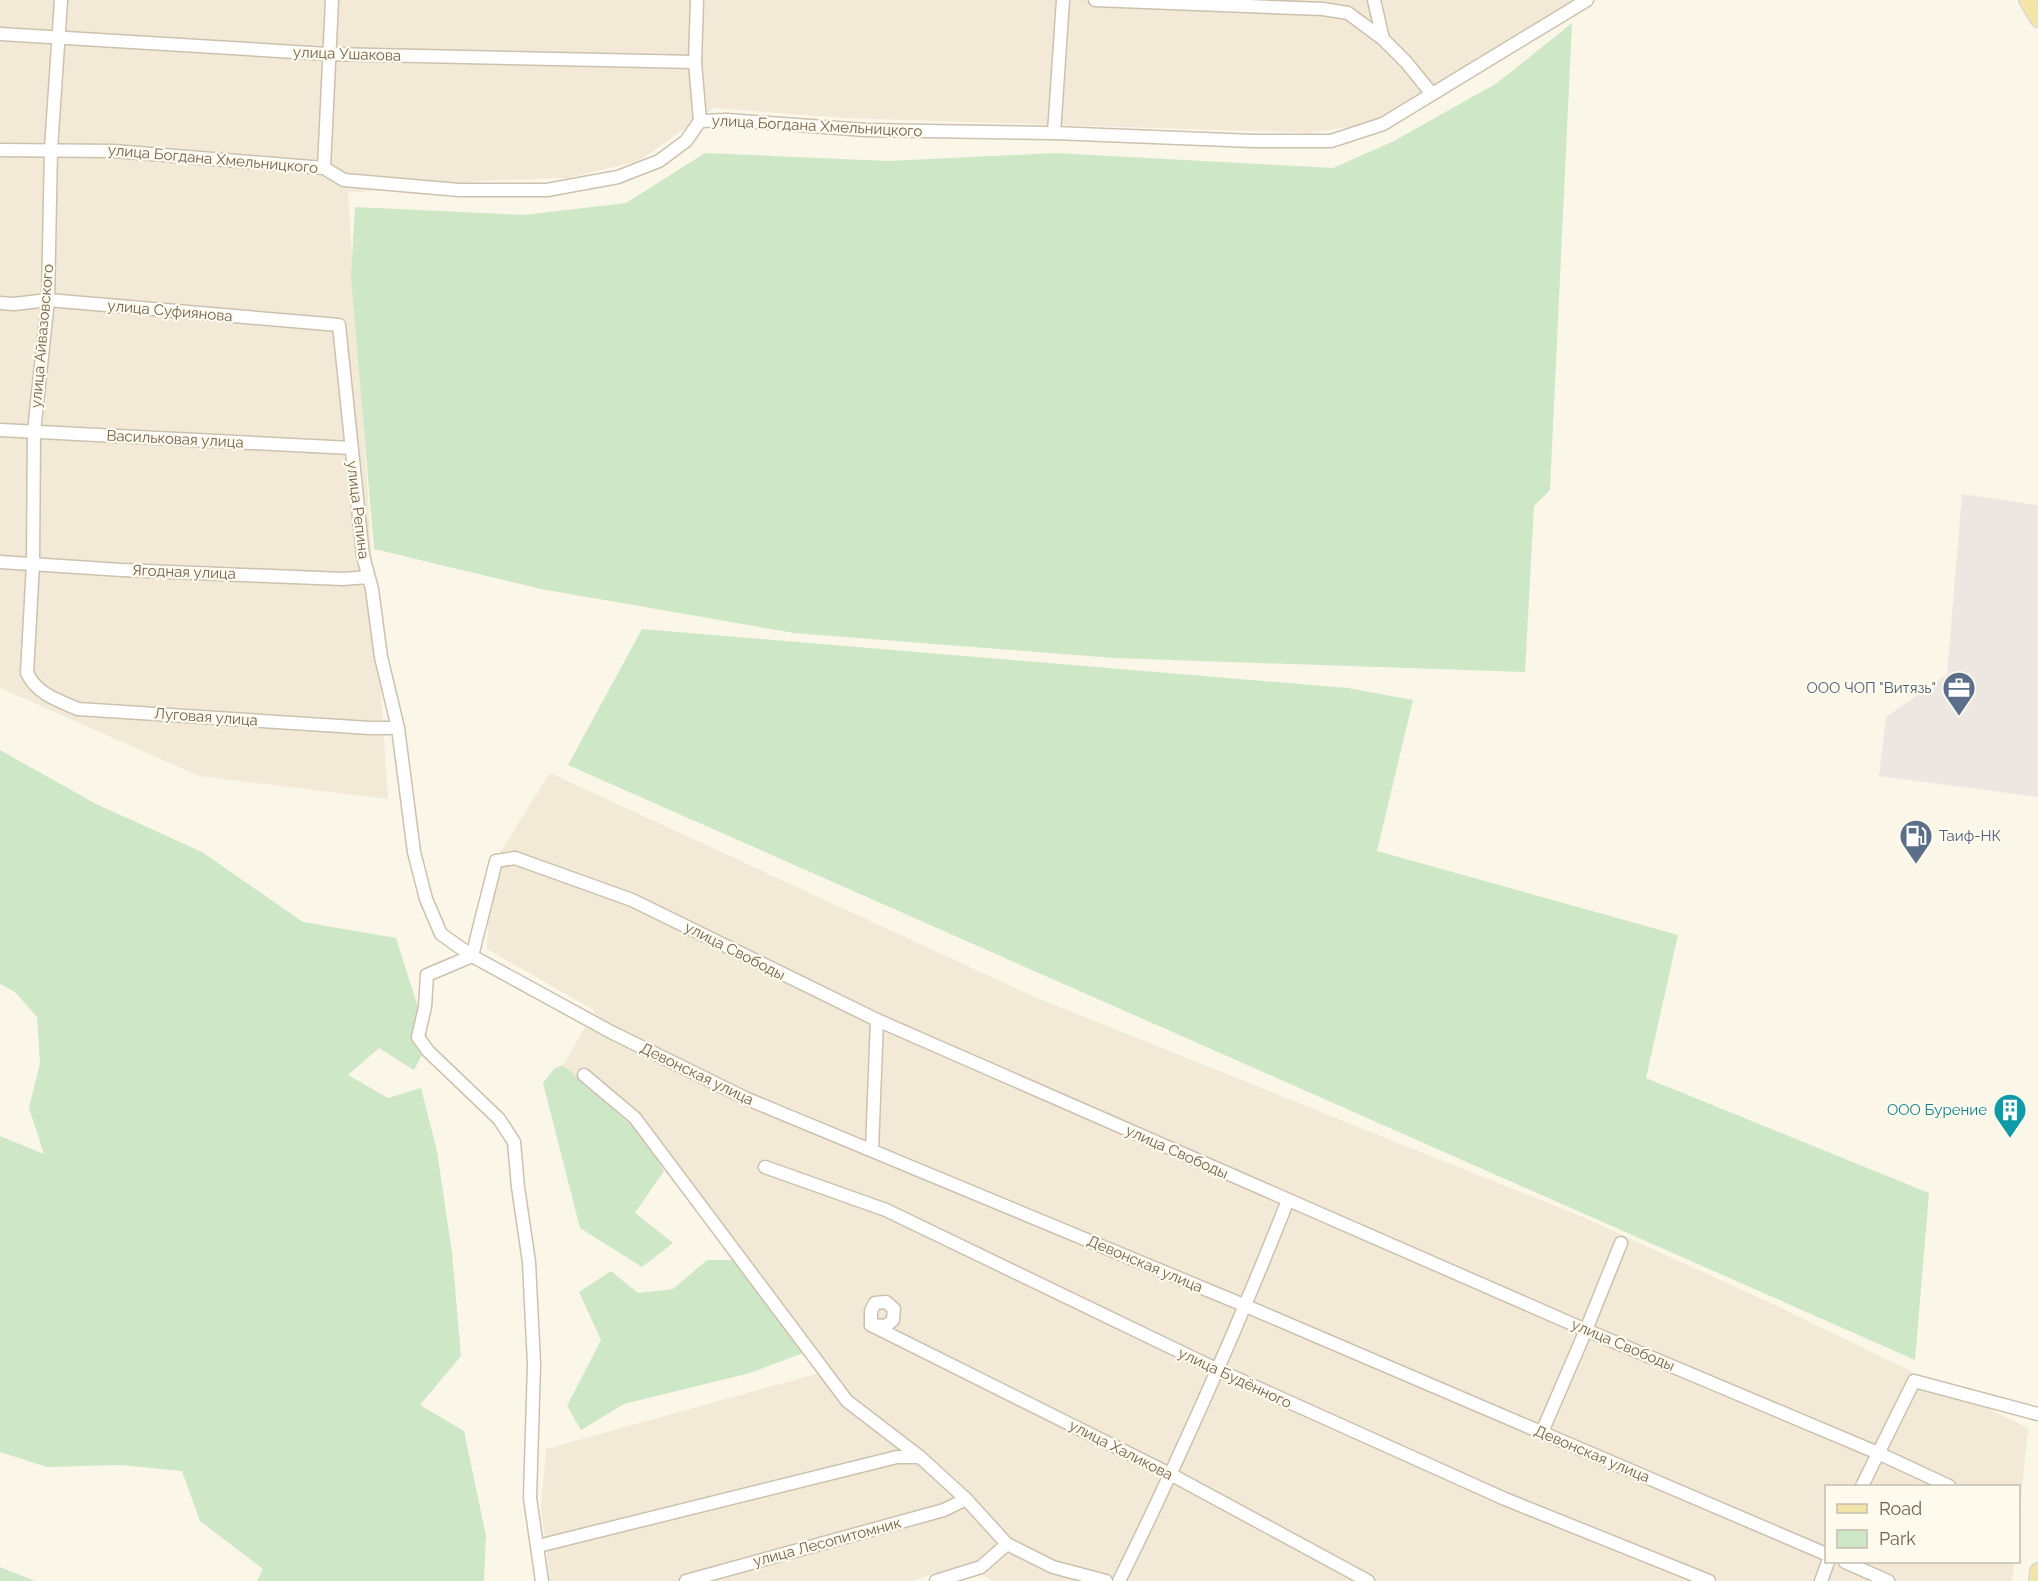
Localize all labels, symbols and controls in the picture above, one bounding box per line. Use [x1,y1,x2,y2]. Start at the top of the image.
street label: улица Ушакова [293,43,401,65]
street label: улица Богдана Хмельницкого [711,111,923,141]
street label: улица Богдана Хмельницкого [107,141,319,177]
street label: улица Айвазовского [27,263,57,409]
street label: улица Суфиянова [107,297,233,325]
street label: Васильковая улица [106,426,244,452]
street label: улица Репина [343,460,373,560]
street label: Ягодная улица [132,561,236,583]
office icon: ООО ЧОП "Витязь" [1941,670,1977,717]
place label: ООО ЧОП "Витязь" [1807,679,1936,697]
street label: Луговая улица [154,704,258,730]
fuel station icon: Таиф-НК [1898,818,1934,865]
place label: Таиф-НК [1939,827,2002,845]
street label: улица Свободы [682,918,788,984]
street label: Девонская улица [638,1039,756,1109]
building icon: ООО Бурение [1992,1092,2028,1139]
place label: ООО Бурение [1887,1101,1987,1119]
street label: улица Свободы [1123,1121,1231,1183]
street label: Девонская улица [1085,1232,1205,1296]
street label: улица Свободы [1569,1315,1677,1375]
street label: улица Будённого [1175,1344,1295,1412]
street label: улица Халикова [1066,1416,1176,1484]
street label: Девонская улица [1532,1422,1652,1486]
legend [1825,1485,2020,1563]
text: Road [1879,1498,1922,1519]
street label: улица Лесопитомник [751,1514,903,1570]
text: Park [1879,1528,1916,1549]

